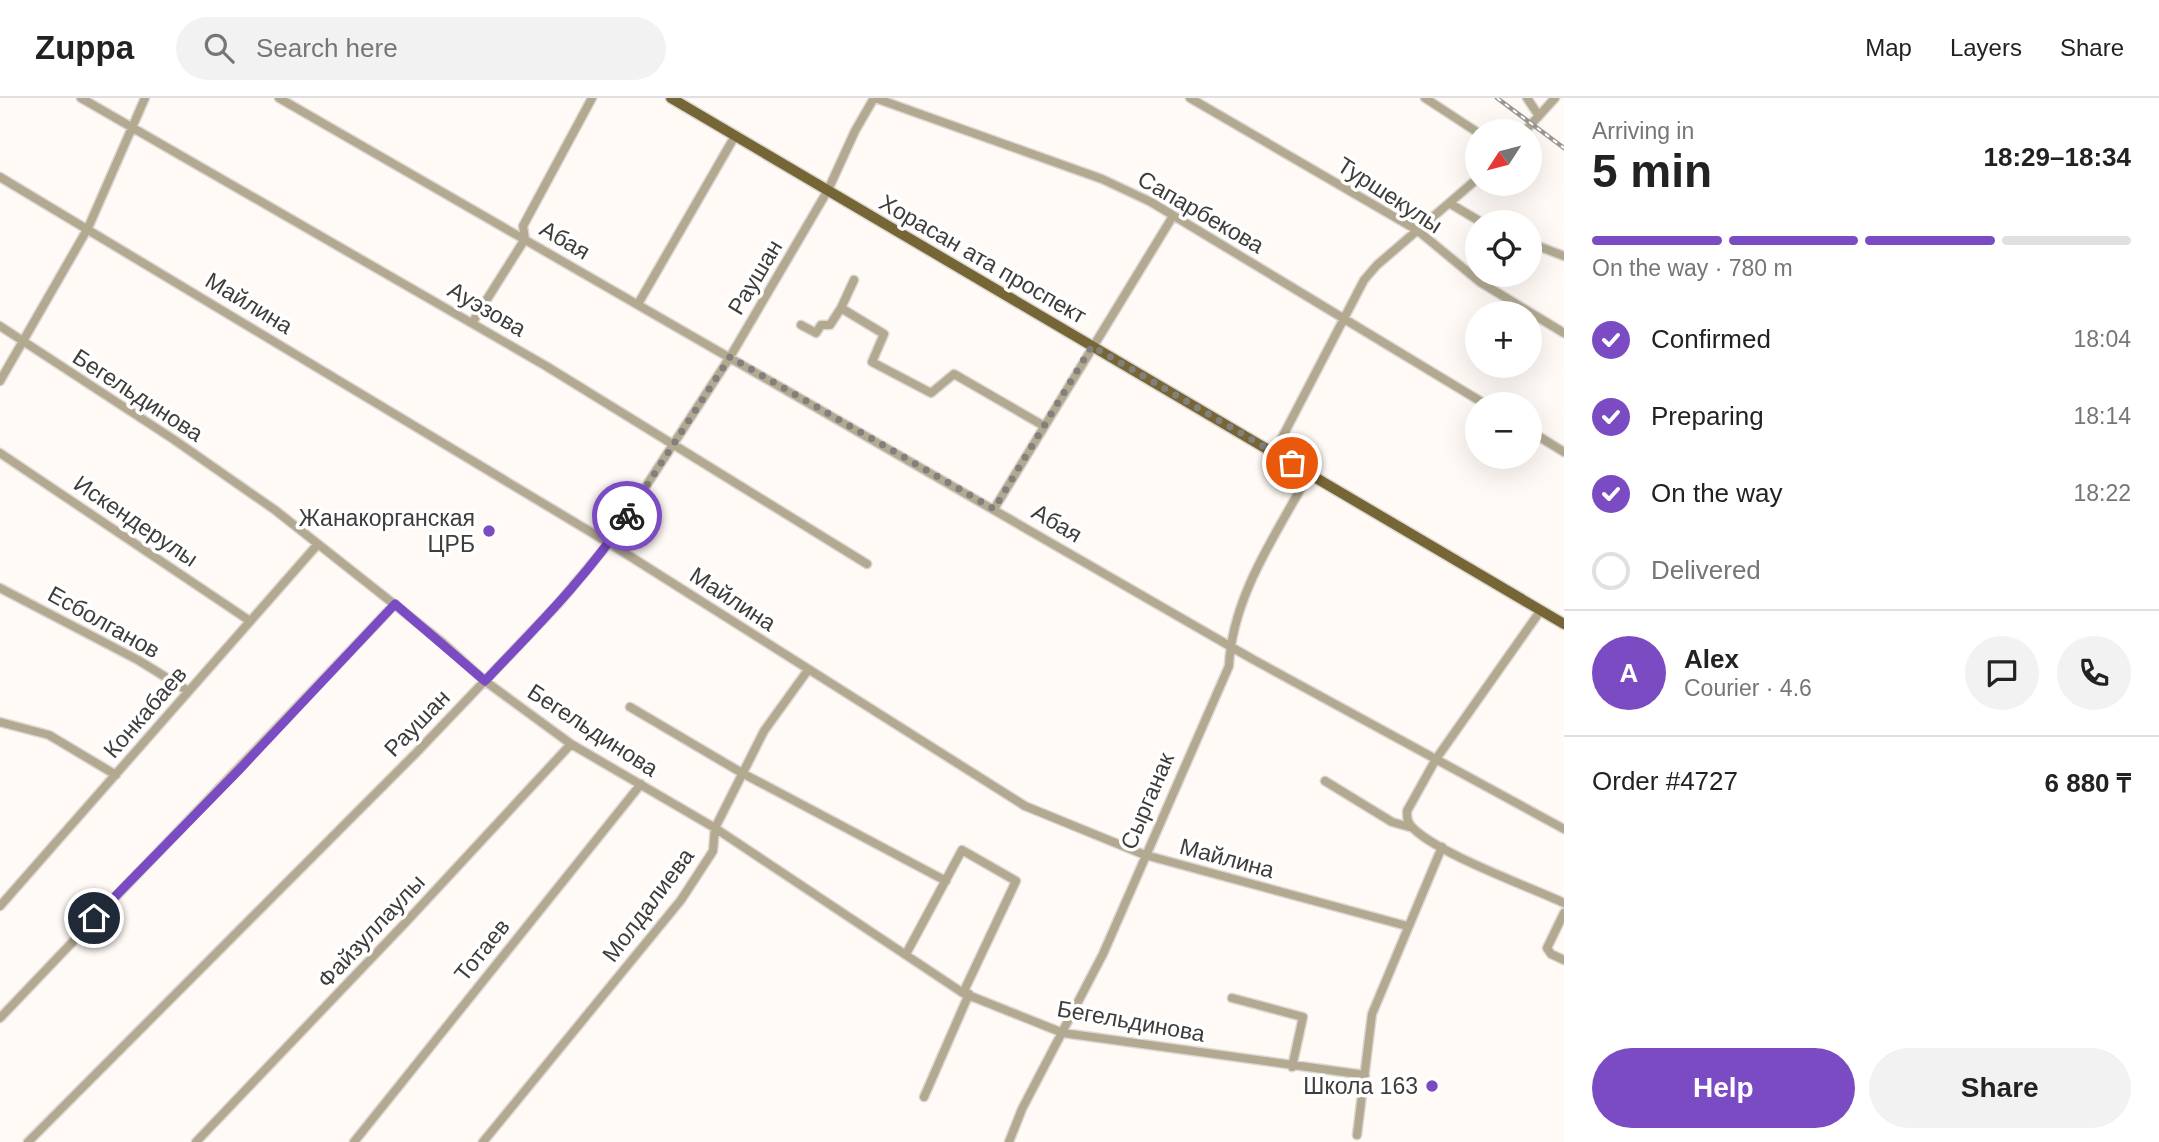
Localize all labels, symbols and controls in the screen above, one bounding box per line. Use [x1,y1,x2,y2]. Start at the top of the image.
search box [176,17,666,80]
text: Zuppa [35,29,134,66]
icon: search [200,29,238,67]
text: Search here [256,33,398,63]
text: Map [1865,34,1912,61]
text: Layers [1950,34,2022,61]
text: Share [2060,34,2124,61]
text: Arriving in [1592,118,1694,144]
north arrow [1465,119,1542,196]
map controls [1465,119,1542,469]
text: 18:29–18:34 [1984,142,2131,172]
text: 5 min [1592,145,1712,197]
street label: Туршекулы [1333,152,1447,238]
street label: Сапарбекова [1133,165,1269,259]
street label: Хорасан ата проспект [875,189,1091,329]
button: locate [1465,210,1542,287]
street label: Абая [535,215,595,265]
street label: Раушан [723,235,787,319]
text: On the way · 780 m [1592,255,1793,281]
street label: Майлина [201,267,297,339]
street label: Ауэзова [443,276,531,342]
button: + [1465,301,1542,378]
icon: check [1592,321,1630,359]
text: Confirmed [1651,324,1771,354]
text: 18:04 [2073,326,2131,352]
street label: Бегельдинова [68,343,208,447]
button: − [1465,392,1542,469]
icon: check [1592,398,1630,436]
text: Preparing [1651,401,1764,431]
text: 18:14 [2073,403,2131,429]
pin [1262,433,1322,493]
icon: bag [1273,444,1311,482]
street label: Искендерулы [69,470,203,572]
icon: check [1592,475,1630,513]
text: On the way [1651,478,1783,508]
text: 18:22 [2073,480,2131,506]
courier [592,481,662,551]
icon: bike [608,497,646,535]
street label: Абая [1027,498,1087,548]
place label: Жанакорганская ЦРБ [299,505,475,557]
marker: Жанакорганская ЦРБ [481,523,497,539]
text: Delivered [1651,555,1761,585]
street label: Майлина [685,562,781,636]
street label: Есболганов [44,581,164,663]
button: chat [1965,636,2039,710]
button: phone [2057,636,2131,710]
text: Alex [1684,644,1739,674]
text: A [1620,658,1638,688]
street label: Конкабаев [98,661,192,763]
text: Courier · 4.6 [1684,675,1812,701]
street label: Бегельдинова [523,678,663,782]
street label: Раушан [379,684,455,762]
street label: Сырганак [1115,748,1179,853]
text: Order #4727 [1592,766,1738,796]
text: 6 880 ₸ [2045,768,2131,798]
street label: Майлина [1177,833,1277,883]
street label: Молдалиева [597,843,699,967]
street label: Файзуллаулы [312,869,430,993]
pin [64,888,124,948]
icon: home [75,899,113,937]
street label: Тотаев [449,914,515,986]
street label: Бегельдинова [1055,995,1207,1047]
button: Help [1592,1048,1855,1128]
button: Share [1869,1048,2131,1128]
place label: Школа 163 [1303,1073,1418,1099]
marker: Школа 163 [1424,1078,1440,1094]

